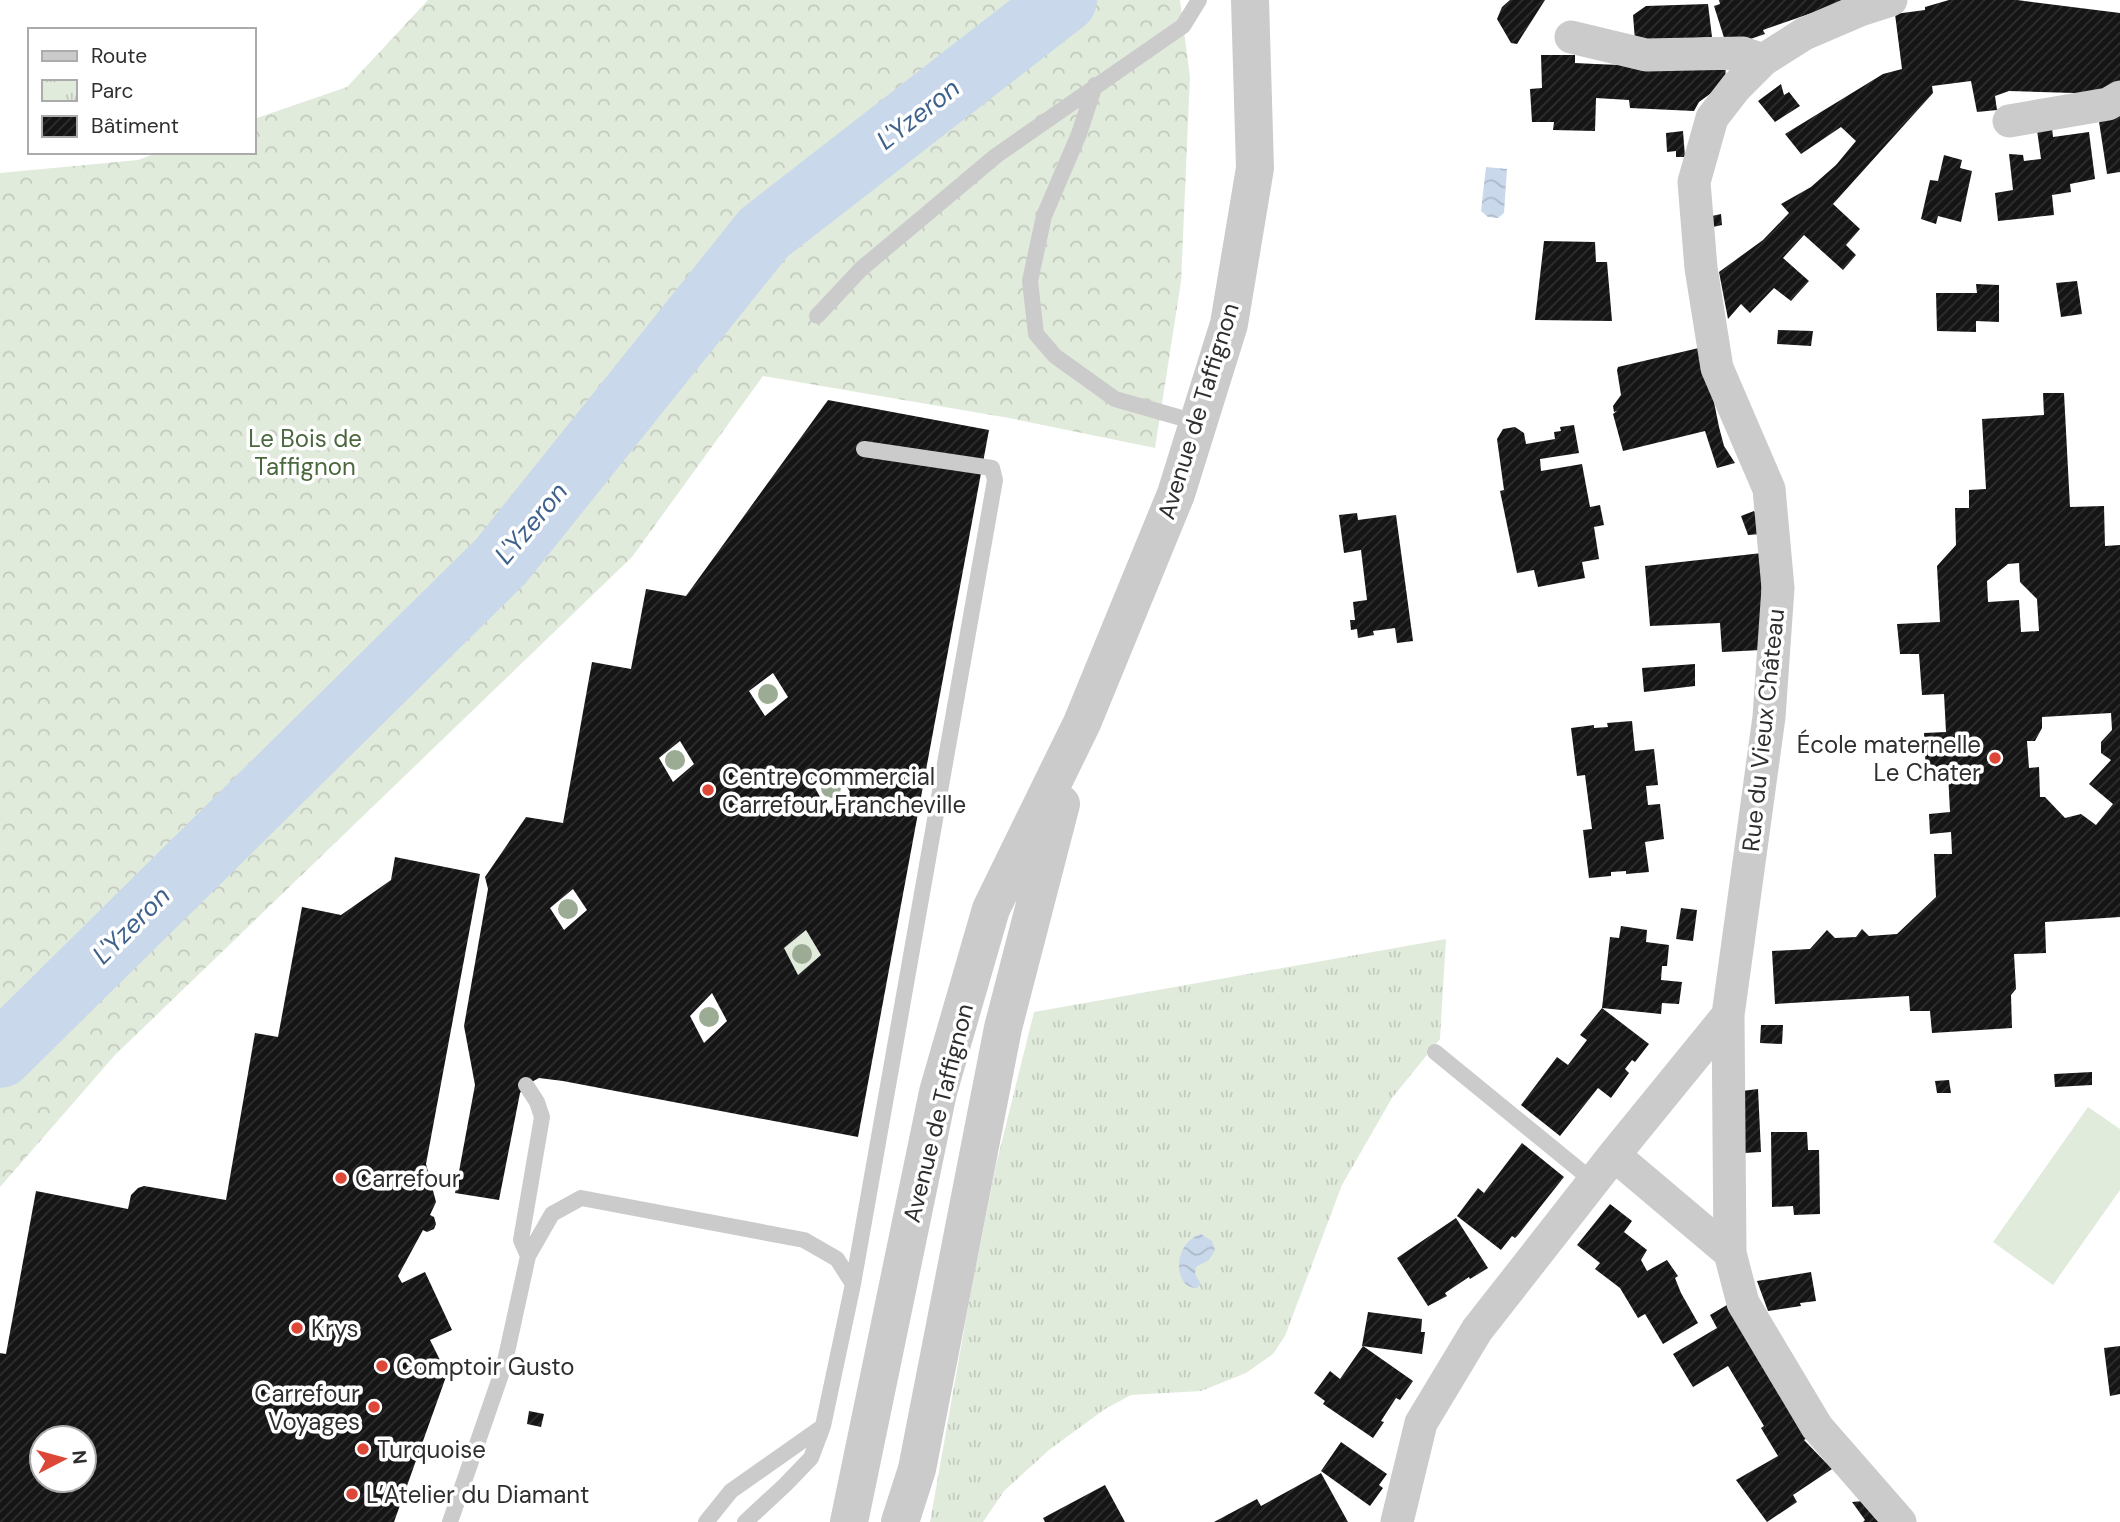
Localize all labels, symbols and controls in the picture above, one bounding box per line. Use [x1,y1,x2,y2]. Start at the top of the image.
legend [28,28,256,154]
text: Route [91,42,147,70]
water label: L'Yzeron [869,71,967,157]
text: Parc [91,77,134,105]
text: Bâtiment [91,112,179,140]
street label: Avenue de Taffignon [1150,299,1246,523]
park label: Le Bois de Taffignon [248,423,362,482]
water label: L'Yzeron [487,475,575,571]
street label: Rue du Vieux Château [1735,607,1791,853]
place label: École maternelle Le Chater [1797,729,1981,788]
marker: École maternelle Le Chater [1987,750,2003,766]
place label: Centre commercial Carrefour Francheville [722,761,966,820]
marker: Centre commercial Carrefour Francheville [700,782,716,798]
water label: L'Yzeron [85,879,177,971]
street label: Avenue de Taffignon [896,1000,980,1226]
place label: Carrefour [355,1163,461,1194]
marker: Carrefour [333,1170,349,1186]
place label: Krys [311,1313,359,1344]
marker: Krys [289,1320,305,1336]
place label: Comptoir Gusto [396,1351,574,1382]
marker: Comptoir Gusto [374,1358,390,1374]
place label: Carrefour Voyages [254,1378,360,1437]
marker: Carrefour Voyages [366,1399,382,1415]
north arrow [28,1424,98,1494]
place label: Turquoise [377,1434,486,1465]
marker: Turquoise [355,1441,371,1457]
text: N [66,1449,93,1465]
place label: L’Atelier du Diamant [366,1479,589,1510]
marker: L’Atelier du Diamant [344,1486,360,1502]

